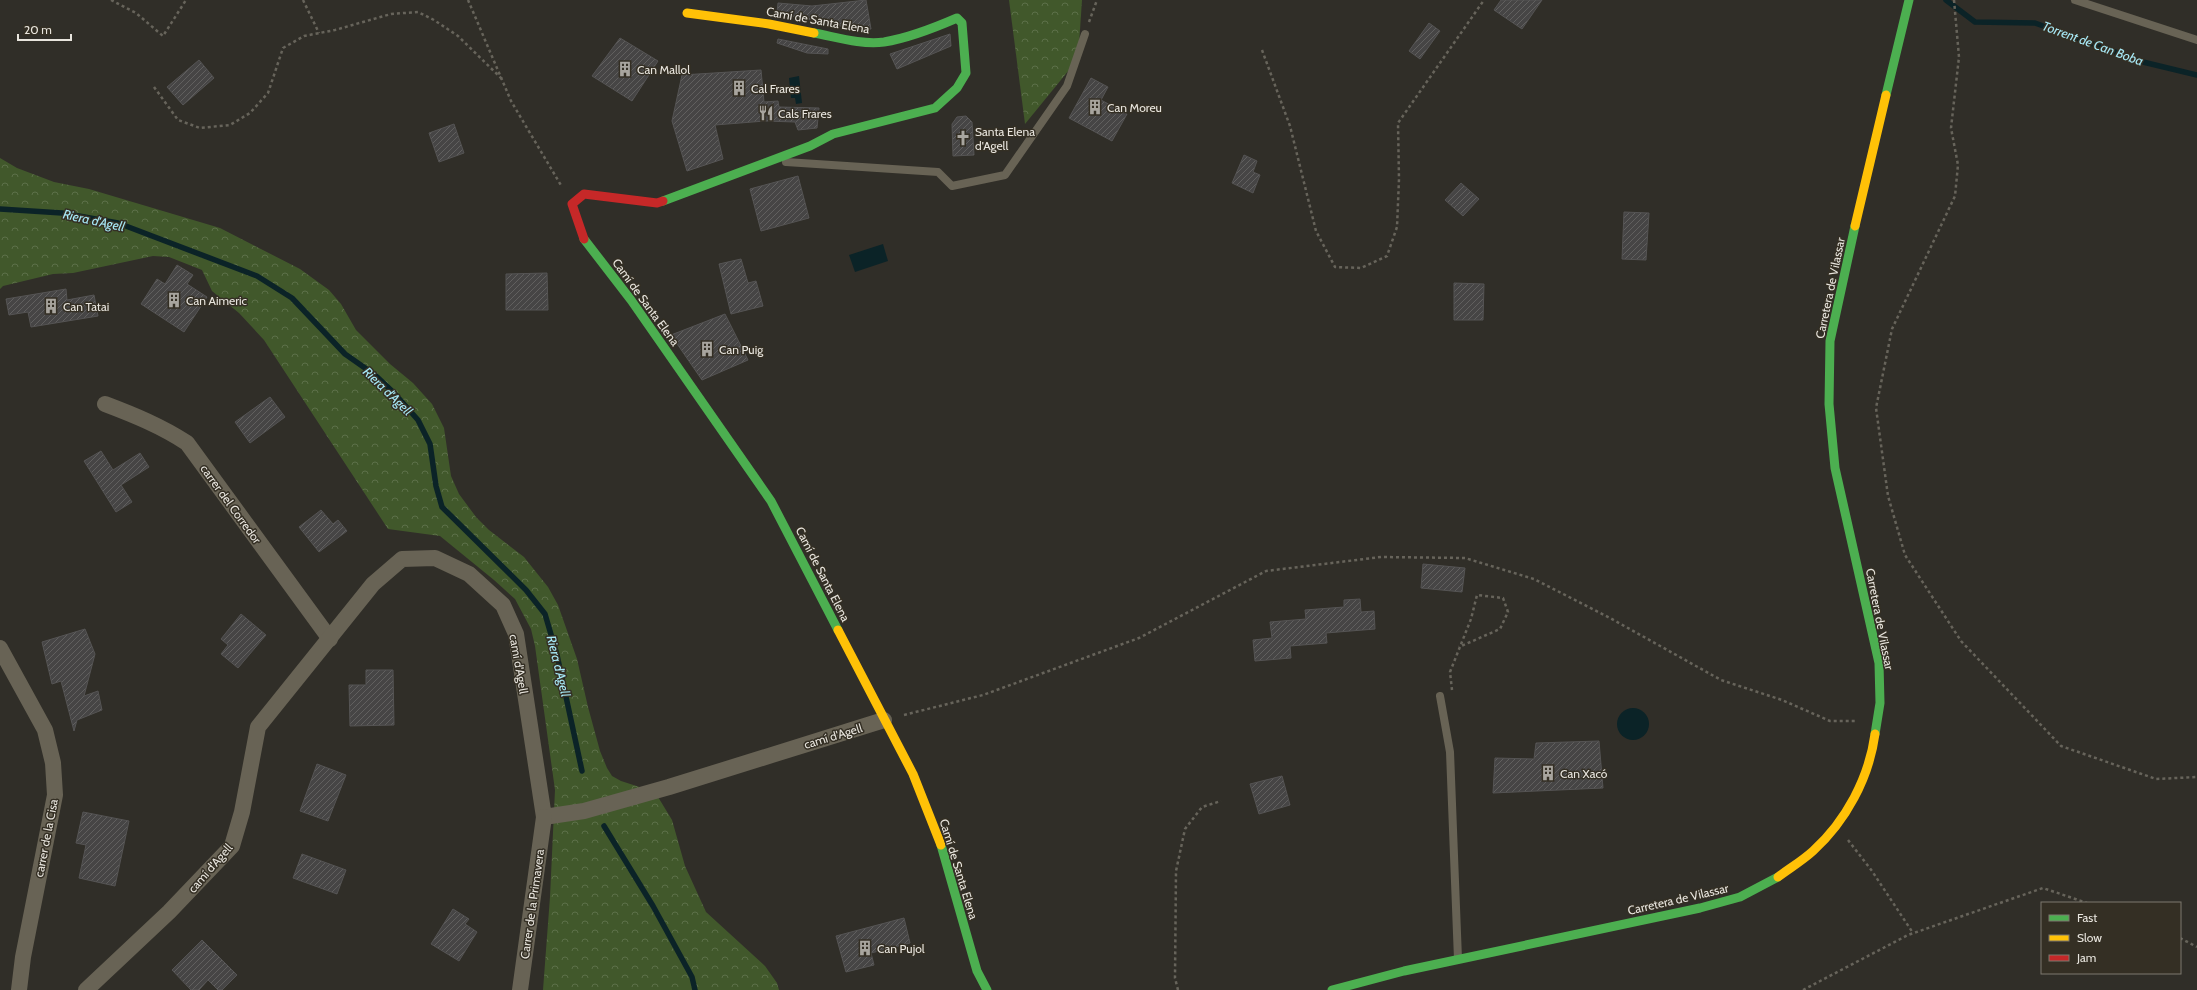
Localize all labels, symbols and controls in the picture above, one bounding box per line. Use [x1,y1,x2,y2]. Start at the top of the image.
street label: Camí de Santa Elena [765,4,871,36]
scale bar [18,16,71,42]
water label: Torrent de Can Boba [2040,17,2146,69]
text: 20 m [24,22,52,37]
building icon: Can Mallol [616,60,634,78]
place label: Can Mallol [637,62,690,77]
building icon: Cal Frares [730,79,748,97]
place label: Cal Frares [751,81,800,96]
building icon: Can Moreu [1086,98,1104,116]
place label: Can Moreu [1107,100,1162,115]
restaurant icon: Cals Frares [757,104,775,122]
place label: Cals Frares [778,106,832,121]
place label: Santa Elena d'Agell [975,124,1035,153]
church icon: Santa Elena d'Agell [954,129,972,147]
water label: Riera d'Agell [62,206,126,234]
street label: Carretera de Vilassar [1812,236,1848,340]
street label: Camí de Santa Elena [609,255,683,349]
building icon: Can Aimeric [165,291,183,309]
place label: Can Aimeric [186,293,248,308]
building icon: Can Tatai [42,297,60,315]
place label: Can Tatai [63,299,109,314]
building icon: Can Puig [698,340,716,358]
place label: Can Puig [719,342,764,357]
water label: Riera d'Agell [360,363,416,419]
street label: carrer del Corredor [197,462,265,547]
street label: Camí de Santa Elena [793,524,853,624]
street label: Carretera de Vilassar [1863,567,1897,671]
street label: camí d'Agell [506,633,532,695]
water label: Riera d'Agell [544,634,574,698]
street label: camí d'Agell [802,720,864,752]
building icon: Can Xacó [1539,764,1557,782]
place label: Can Xacó [1560,766,1608,781]
street label: carrer de la Cisa [31,798,61,878]
street label: Camí de Santa Elena [937,817,981,921]
street label: camí d'Agell [185,840,236,896]
street label: Carrer de la Primavera [517,848,547,960]
street label: Carretera de Vilassar [1626,880,1730,918]
legend [2041,902,2181,974]
text: Fast [2077,910,2097,925]
text: Slow [2077,930,2102,945]
building icon: Can Pujol [856,939,874,957]
place label: Can Pujol [877,941,925,956]
text: Jam [2076,950,2096,965]

